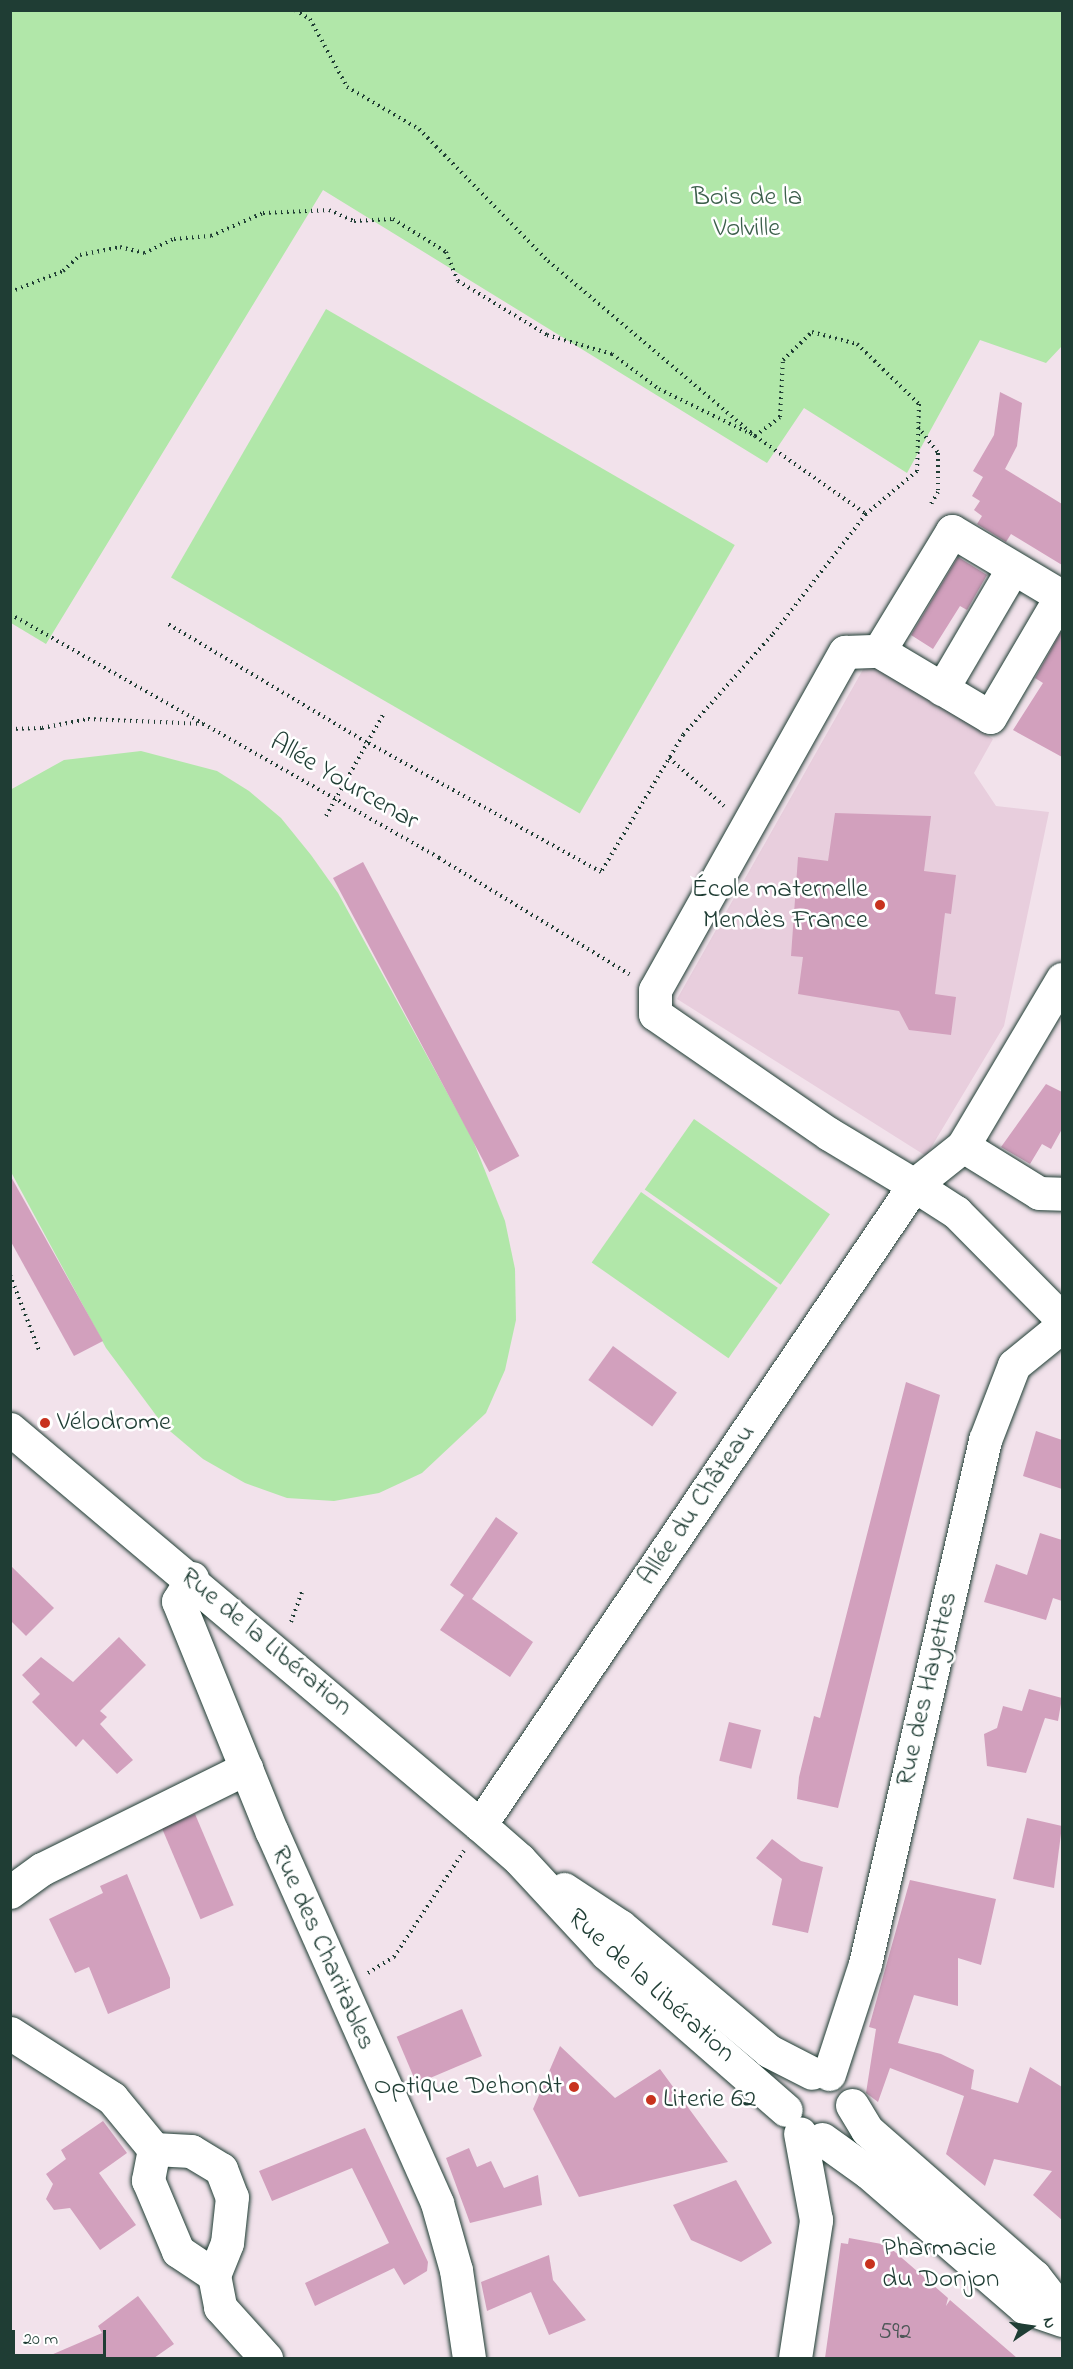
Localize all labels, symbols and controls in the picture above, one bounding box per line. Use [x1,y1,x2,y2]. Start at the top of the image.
park label: Bois de la Volville [692,181,802,244]
street label: Allée Yourcenar [264,726,424,838]
place label: École maternelle Mendès France [691,873,868,936]
marker: École maternelle Mendès France [873,898,887,912]
place label: Vélodrome [57,1407,171,1439]
marker: Vélodrome [38,1416,52,1430]
street label: Allée du Château [631,1418,763,1592]
street label: Rue de la Libération [173,1561,359,1723]
street label: Rue des Hayettes [889,1589,965,1789]
street label: Rue des Charitables [263,1841,383,2055]
street label: Rue de la Libération [560,1902,742,2070]
place label: Optique Dehondt [374,2071,562,2103]
marker: Optique Dehondt [567,2080,581,2094]
place label: Literie 62 [663,2084,756,2116]
marker: Literie 62 [644,2093,658,2107]
place label: Pharmacie du Donjon [882,2232,999,2295]
marker: Pharmacie du Donjon [863,2257,877,2271]
north arrow [1001,2297,1061,2357]
text: N [1036,2315,1061,2331]
scale bar [15,2318,110,2356]
house number: 592 [879,2319,911,2347]
text: 20 m [23,2327,58,2353]

